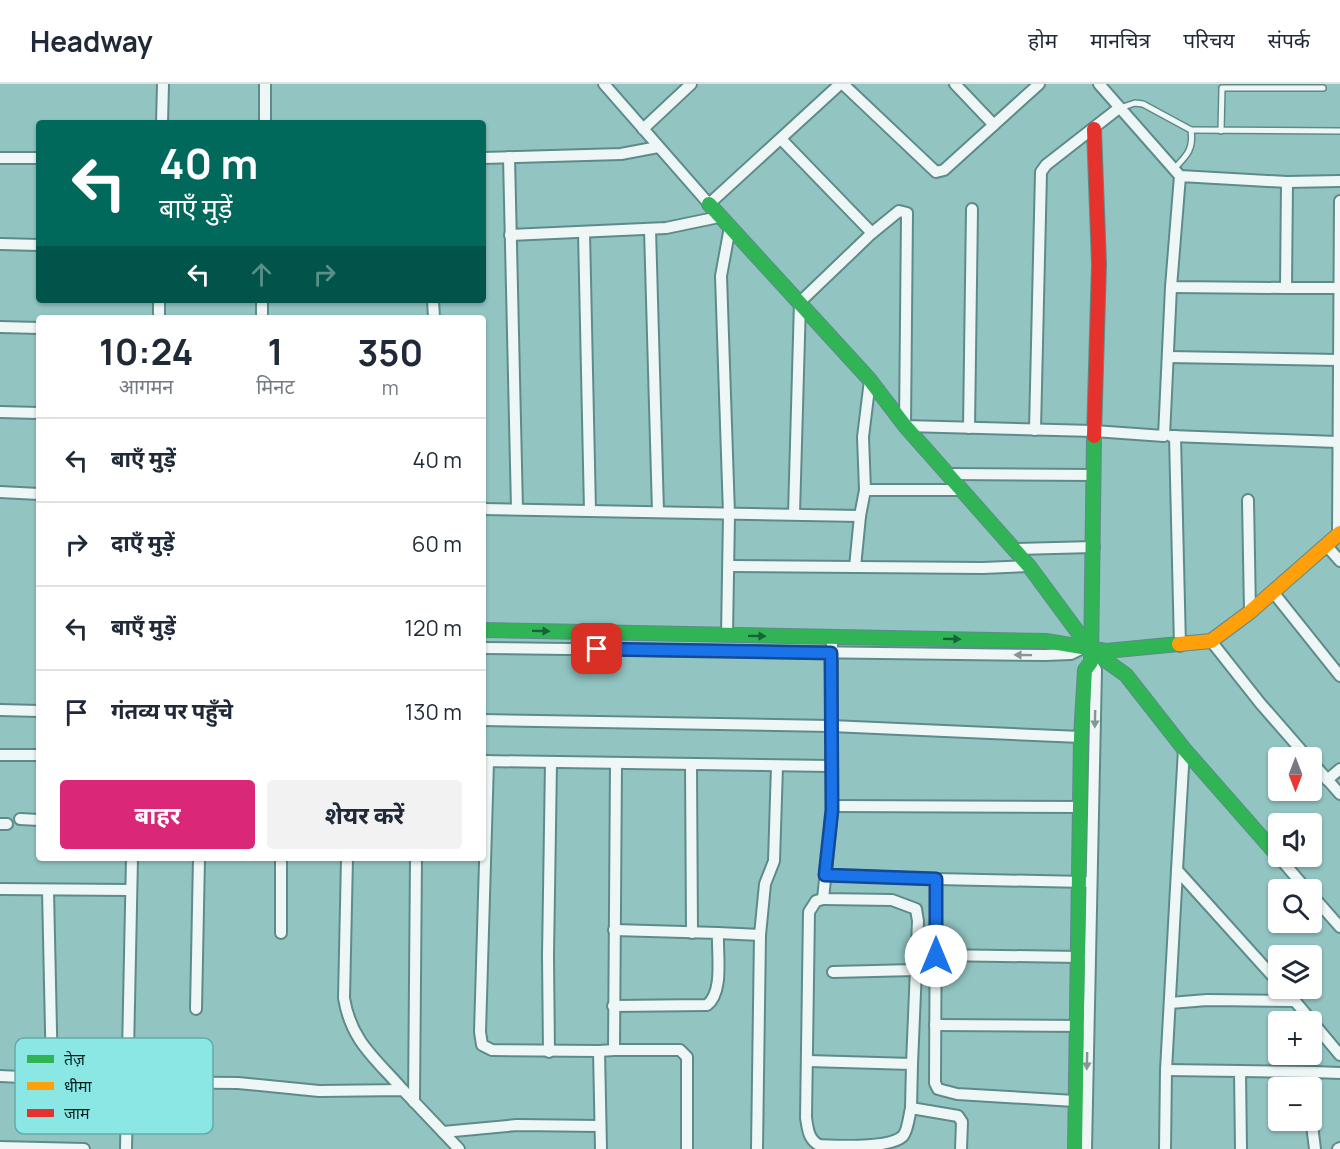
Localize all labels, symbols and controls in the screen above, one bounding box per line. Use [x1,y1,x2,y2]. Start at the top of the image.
text: Headway [30,22,153,60]
text: होम [1028,26,1057,54]
text: मानचित्र [1090,26,1150,54]
text: परिचय [1183,26,1235,54]
text: संपर्क [1268,26,1310,54]
text: 40 m [159,134,258,192]
icon: left [60,144,138,222]
text: बाएँ मुड़ें [159,189,232,226]
icon: left [182,258,215,291]
icon: ahead [245,258,278,291]
icon: right [308,258,341,291]
text: 10:24 [99,327,193,376]
text: 1 [267,327,283,376]
text: 350 [357,328,423,377]
text: आगमन [119,373,173,400]
text: मिनट [256,373,295,400]
text: m [382,374,399,401]
icon: left [60,444,93,477]
text: बाएँ मुड़ें [111,444,176,474]
text: 40 m [413,445,462,475]
icon: right [60,528,93,561]
text: दाएँ मुड़ें [111,528,174,558]
text: 60 m [412,529,462,559]
icon: left [60,612,93,645]
text: बाएँ मुड़ें [111,612,176,642]
text: 120 m [404,613,462,643]
pin [571,623,622,674]
one-way arrow [532,626,551,636]
one-way arrow [748,631,767,641]
icon: arrive [580,632,613,665]
one-way arrow [943,634,962,644]
one-way arrow [1014,650,1033,660]
icon: arrive [60,696,93,729]
text: गंतव्य पर पहुँचे [111,696,233,726]
text: 130 m [405,697,462,727]
one-way arrow [1090,709,1099,728]
north arrow [1268,747,1322,801]
map controls [1268,747,1322,1131]
button: बाहर [60,780,255,849]
button: शेयर करें [267,780,462,849]
button: sound [1268,813,1322,867]
button: search [1268,879,1322,933]
position arrow [904,924,968,988]
button: layers [1268,945,1322,999]
button: + [1268,1011,1322,1065]
legend [15,1038,213,1134]
text: तेज़ [64,1048,86,1070]
one-way arrow [1082,1051,1092,1070]
text: धीमा [64,1075,93,1097]
button: − [1268,1077,1322,1131]
text: जाम [64,1102,90,1124]

